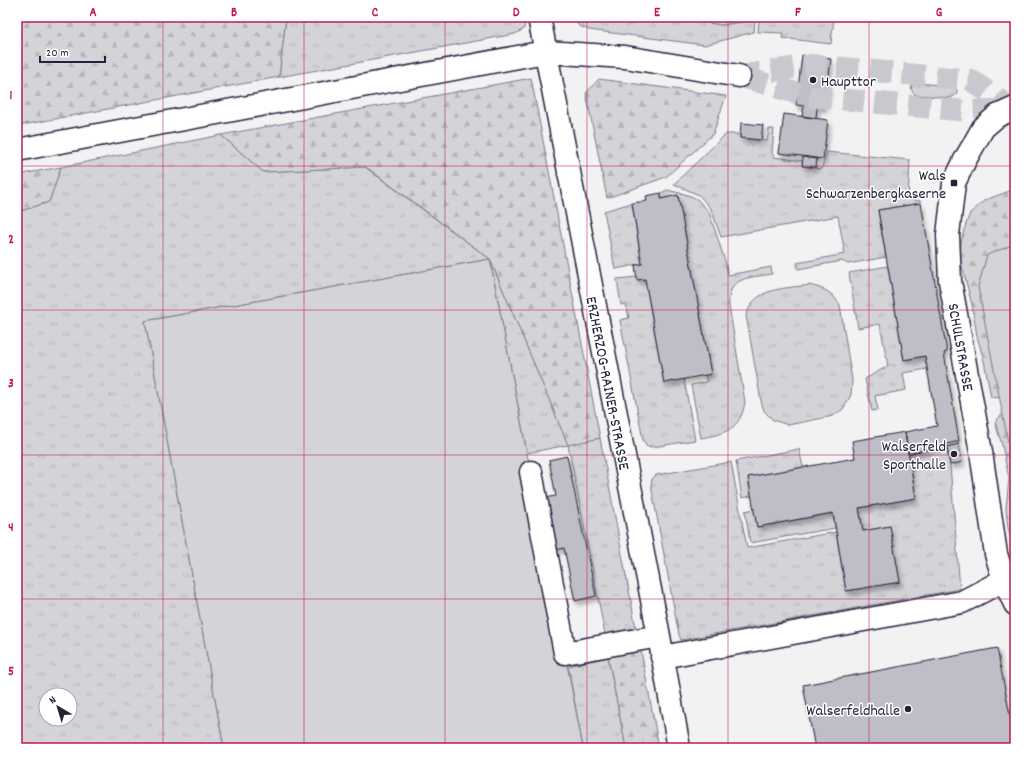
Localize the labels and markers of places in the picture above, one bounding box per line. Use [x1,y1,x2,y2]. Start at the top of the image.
place label: Haupttor [821,71,876,94]
marker: Haupttor [808,75,818,85]
place label: Wals Schwarzenbergkaserne [806,165,946,206]
marker: Wals Schwarzenbergkaserne [949,178,959,188]
place label: Walserfeld Sporthalle [882,436,946,477]
marker: Walserfeld Sporthalle [949,449,959,459]
place label: Walserfeldhalle [806,700,900,723]
marker: Walserfeldhalle [903,704,913,714]

